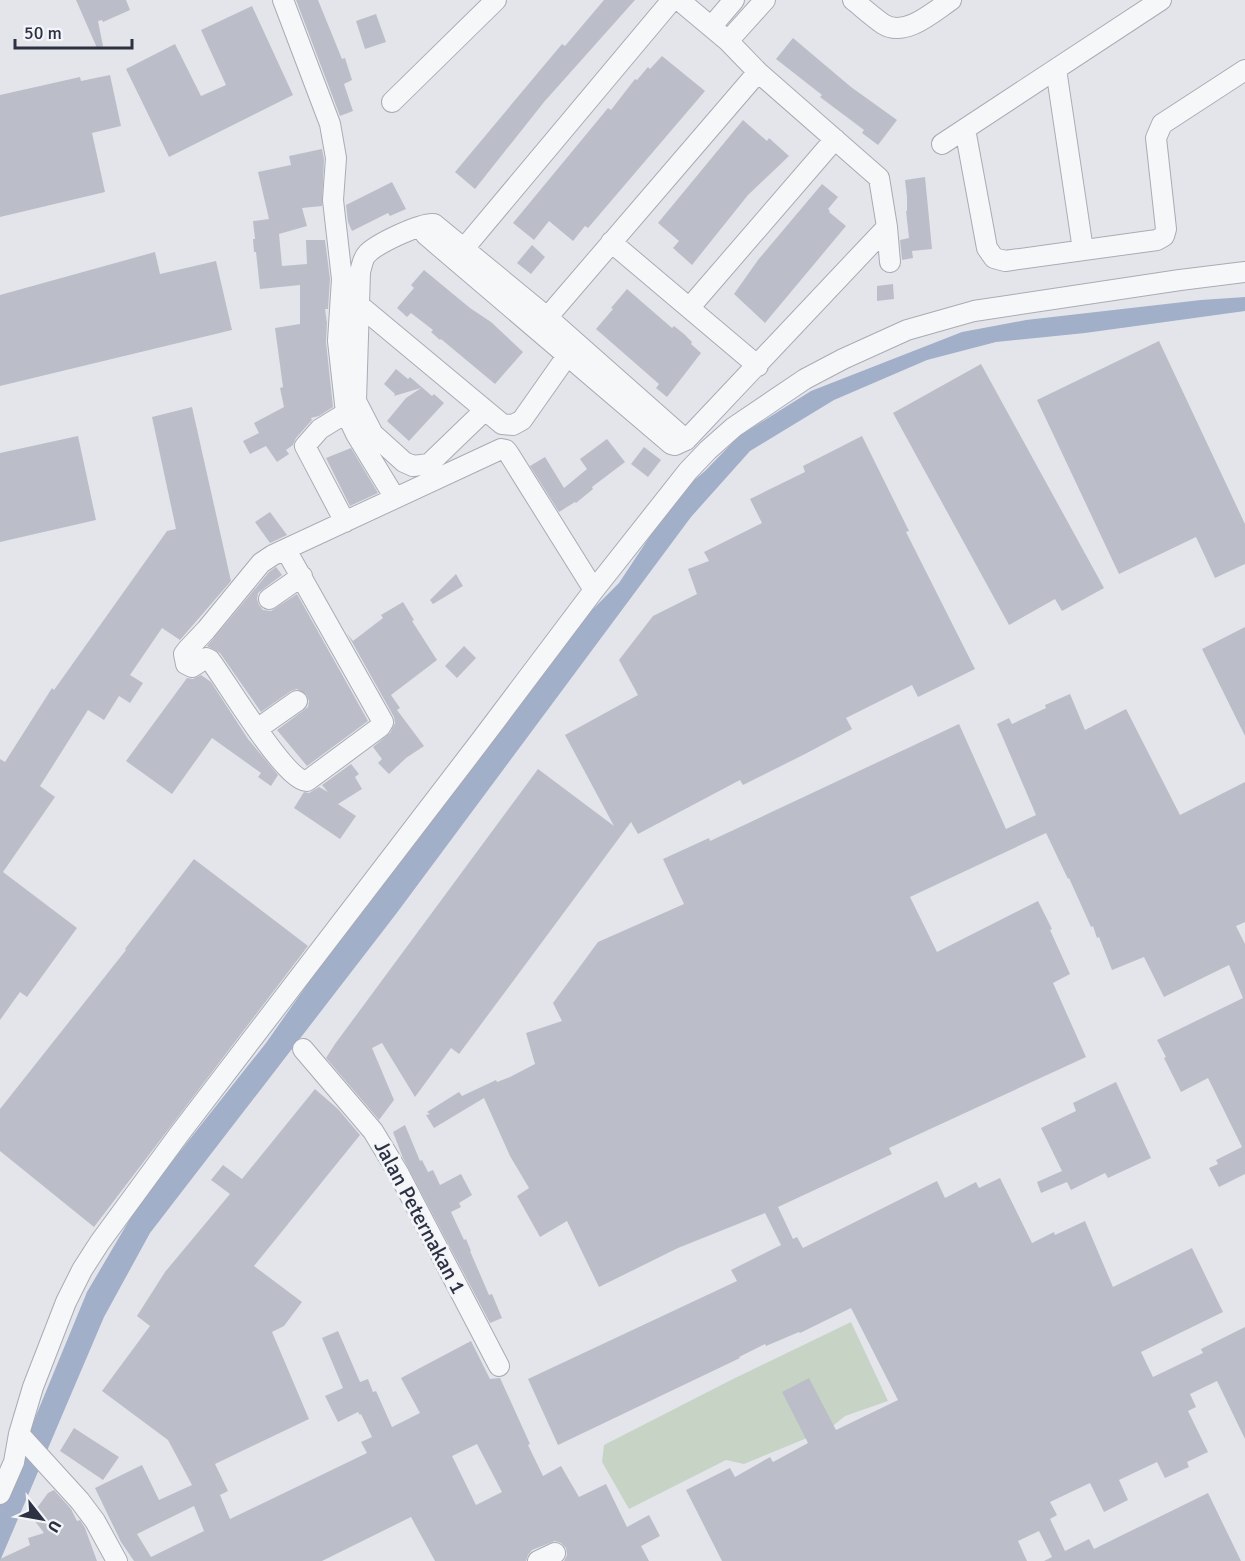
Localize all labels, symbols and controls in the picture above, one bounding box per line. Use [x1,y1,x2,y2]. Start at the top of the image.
scale bar [15,12,132,50]
text: 50 m [24,22,62,44]
street label: Jalan Peternakan 1 [369,1136,471,1298]
north arrow [12,1489,72,1549]
text: U [43,1516,65,1536]

